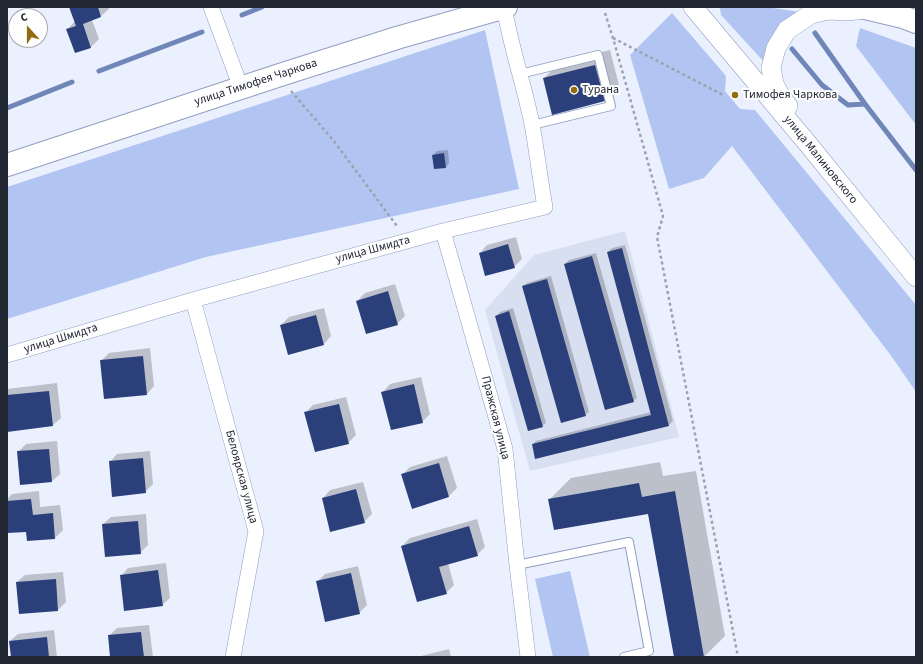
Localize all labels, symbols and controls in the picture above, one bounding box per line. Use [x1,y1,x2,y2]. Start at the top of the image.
north arrow [8,8,48,48]
text: С [18,9,30,25]
street label: улица Тимофея Чаркова [193,56,319,110]
place label: Турана [582,83,619,97]
marker: Турана [569,85,579,95]
place label: Тимофея Чаркова [743,88,837,102]
marker: Тимофея Чаркова [730,90,740,100]
street label: улица Малиновского [780,113,860,207]
street label: улица Шмидта [334,233,412,267]
street label: улица Шмидта [22,321,100,357]
street label: Пражская улица [478,375,512,461]
street label: Белоярская улица [222,429,260,525]

